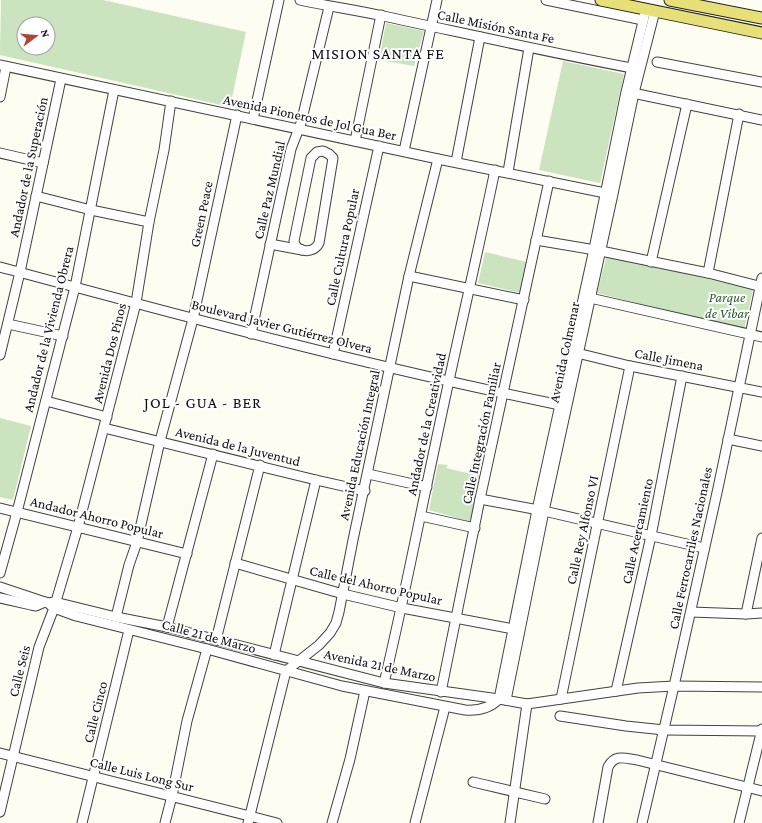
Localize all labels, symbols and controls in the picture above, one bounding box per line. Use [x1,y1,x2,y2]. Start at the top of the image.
street label: Calle Misión Santa Fe [436,6,556,46]
north arrow [16,16,56,56]
text: N [39,28,53,39]
district label: MISION SANTA FE [311,45,445,62]
street label: Avenida Pioneros de Jol Gua Ber [222,91,398,143]
street label: Andador de la Superación [5,95,51,238]
street label: Calle Paz Mundial [250,139,288,241]
street label: Green Peace [186,179,216,249]
street label: Calle Cultura Popular [322,187,362,307]
street label: Andador de la Vivienda Obrera [20,244,77,414]
park label: Parque de Vibar [705,289,750,321]
street label: Boulevard Javier Gutiérrez Olvera [190,296,374,356]
street label: Avenida Colmenar [545,300,583,404]
street label: Avenida Dos Pinos [89,301,129,405]
street label: Calle Jimena [633,344,705,374]
street label: Andador de la Creatividad [403,351,449,497]
street label: Calle Integración Familiar [458,361,504,505]
street label: Avenida Educación Integral [335,368,383,522]
district label: JOL - GUA - BER [142,394,262,412]
street label: Avenida de la Juventud [174,423,303,469]
street label: Calle Ferrocarriles Nacionales [665,465,715,631]
street label: Calle Rey Alfonso VI [563,474,601,586]
street label: Calle Acercamiento [618,477,656,585]
street label: Andador Ahorro Popular [29,493,165,541]
street label: Calle del Ahorro Popular [308,562,444,608]
street label: Calle 21 de Marzo [160,616,258,656]
street label: Calle Seis [5,644,33,698]
street label: Avenida 21 de Marzo [323,645,437,685]
street label: Calle Cinco [80,679,110,744]
street label: Calle Luis Long Sur [88,753,196,795]

